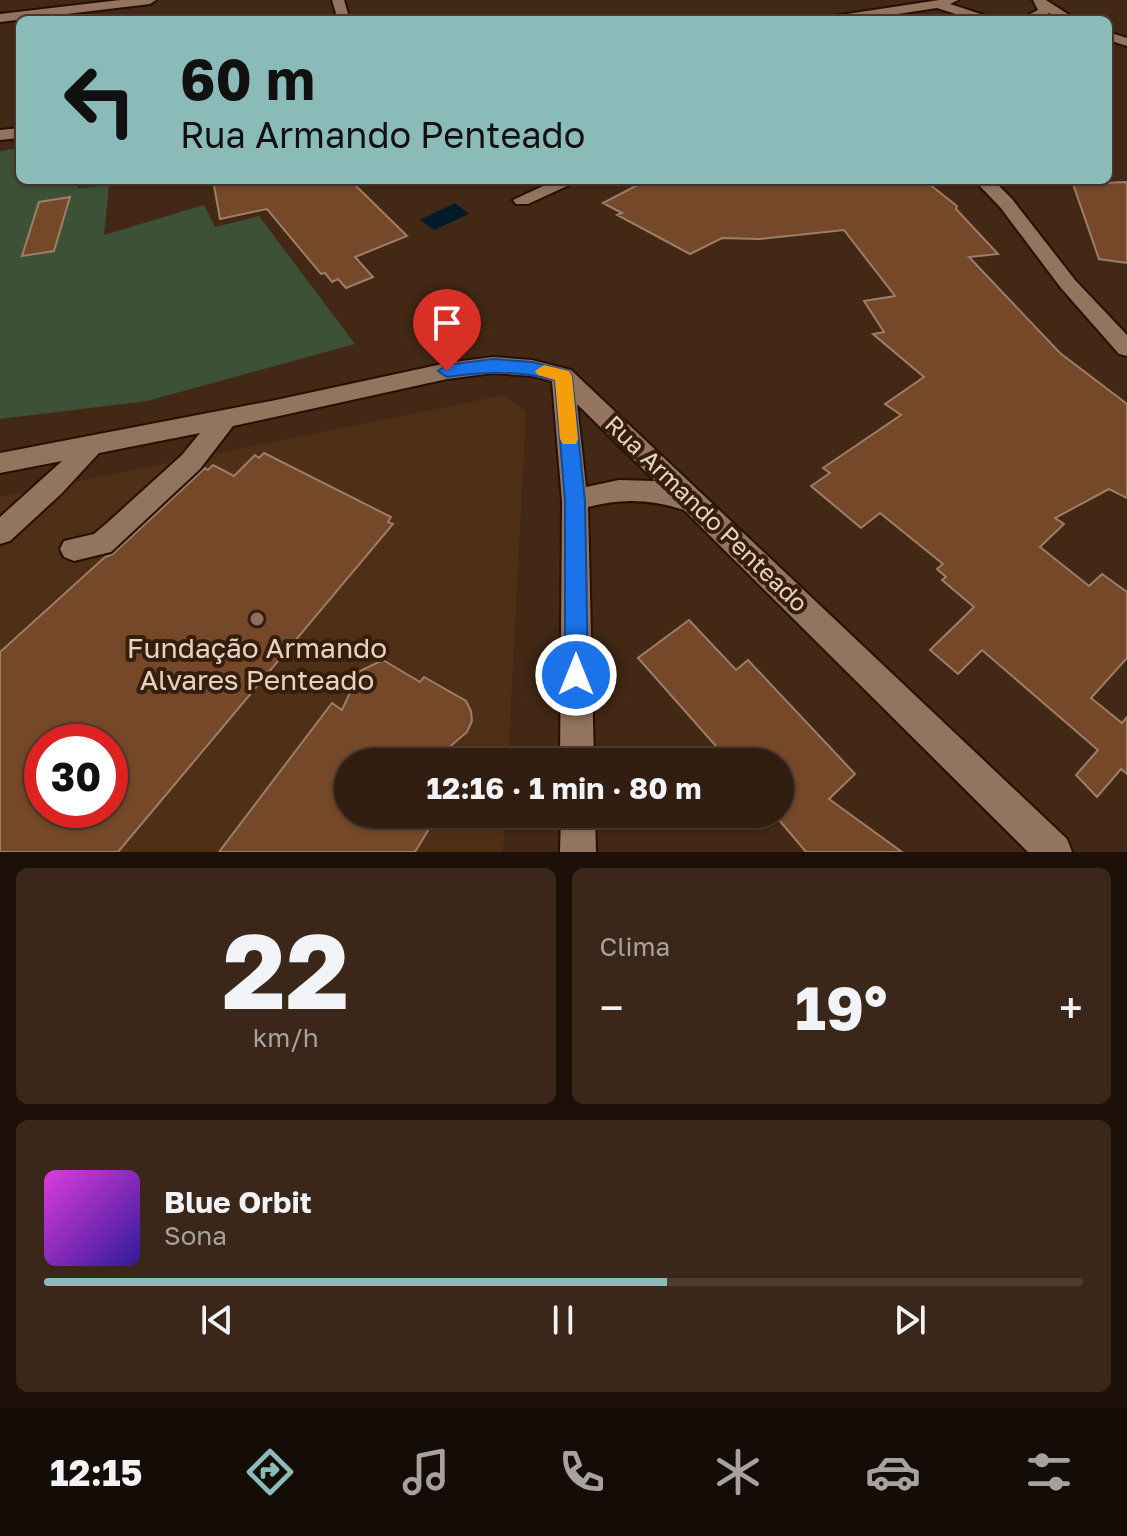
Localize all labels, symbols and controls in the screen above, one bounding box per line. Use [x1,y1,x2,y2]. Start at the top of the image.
text: 60 m [180,45,315,112]
icon: left [48,48,152,152]
text: Rua Armando Penteado [180,113,585,156]
pin [413,289,481,371]
icon: arrive [425,301,469,345]
street label: Rua Armando Penteado [600,409,814,617]
marker: Fundação Armando Alvares Penteado [248,610,266,628]
place label: Fundação Armando Alvares Penteado [127,631,387,696]
position arrow [534,633,618,717]
speed limit sign: 30 [24,724,128,828]
text: 12:16 · 1 min · 80 m [426,770,702,806]
text: 22 [222,907,349,1032]
text: Clima [600,931,670,962]
text: 19° [795,971,887,1043]
text: − [600,981,624,1034]
text: + [1059,981,1083,1034]
text: km/h [253,1022,319,1053]
text: Blue Orbit [164,1184,312,1220]
text: Sona [164,1220,227,1251]
icon: previous [195,1298,239,1342]
icon: pause [541,1298,585,1342]
icon: next [888,1298,932,1342]
icon: directions [242,1444,298,1500]
icon: music [398,1444,454,1500]
icon: phone [554,1444,610,1500]
icon: climate [710,1444,766,1500]
icon: car [865,1444,921,1500]
icon: filters [1021,1444,1077,1500]
text: 12:15 [50,1451,142,1494]

